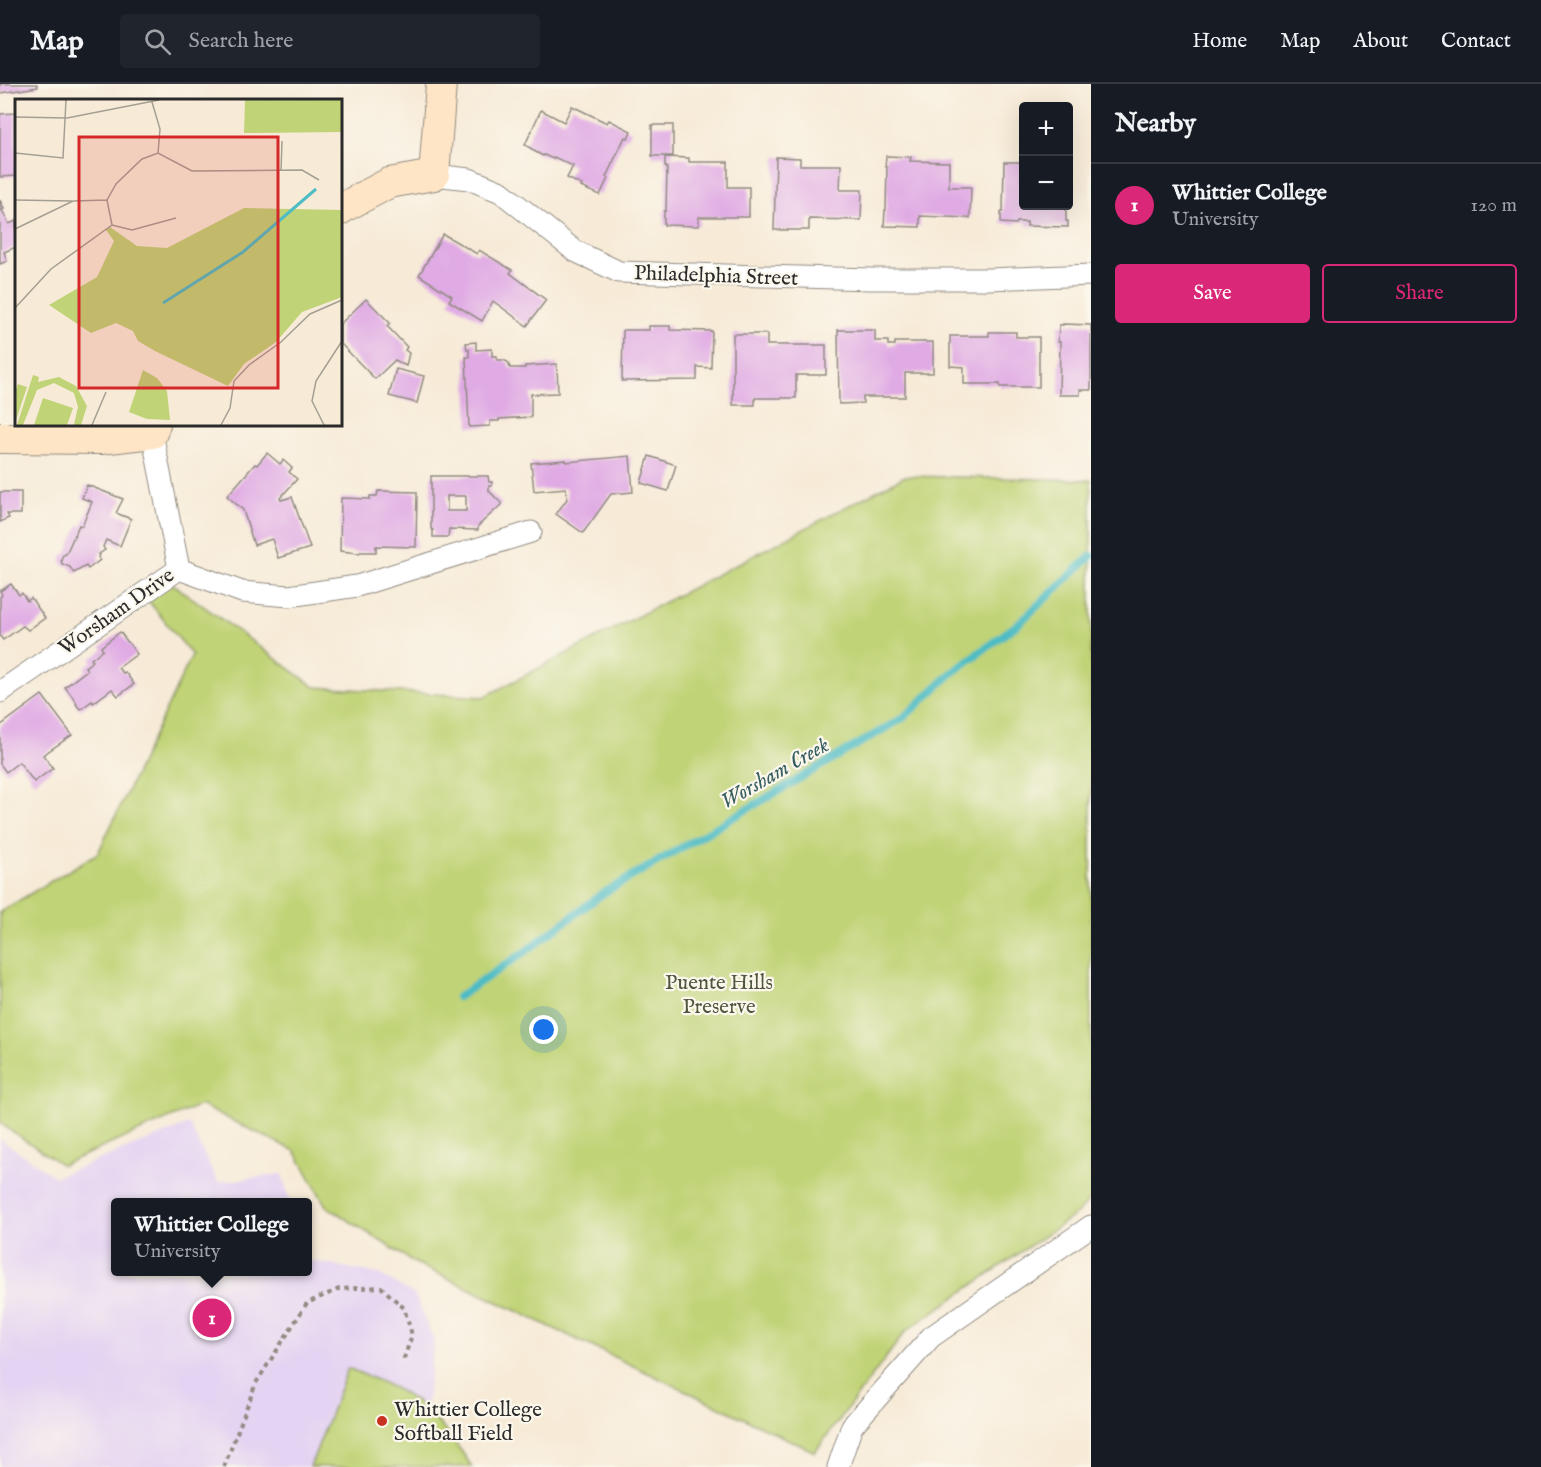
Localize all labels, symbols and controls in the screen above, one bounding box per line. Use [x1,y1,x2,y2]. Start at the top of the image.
search box [120,14,540,68]
text: Map [30,24,84,59]
icon: search [141,25,174,58]
text: Search here [189,27,293,55]
text: Home [1192,28,1247,55]
text: Map [1280,28,1320,55]
text: About [1353,28,1408,55]
text: Contact [1441,28,1511,55]
inset map [15,99,342,426]
map controls [1019,102,1073,210]
button: + [1019,102,1073,156]
text: Nearby [1115,107,1196,140]
button: − [1019,156,1073,210]
text: Whittier College [1172,179,1327,207]
text: 1 [1131,193,1138,218]
text: 120 m [1471,193,1517,218]
text: University [1172,207,1259,232]
street label: Philadelphia Street [633,260,799,293]
button: Save [1115,264,1310,323]
button: Share [1322,264,1517,323]
street label: Worsham Drive [54,562,180,662]
water label: Worsham Creek [716,731,834,816]
park label: Puente Hills Preserve [665,970,773,1021]
your location [529,1015,558,1044]
popup [111,1198,312,1276]
text: Whittier College [134,1211,289,1239]
text: University [134,1239,221,1264]
pin: 1 [192,1296,232,1340]
place label: Whittier College Softball Field [394,1397,542,1448]
marker: Whittier College Softball Field [375,1414,389,1428]

